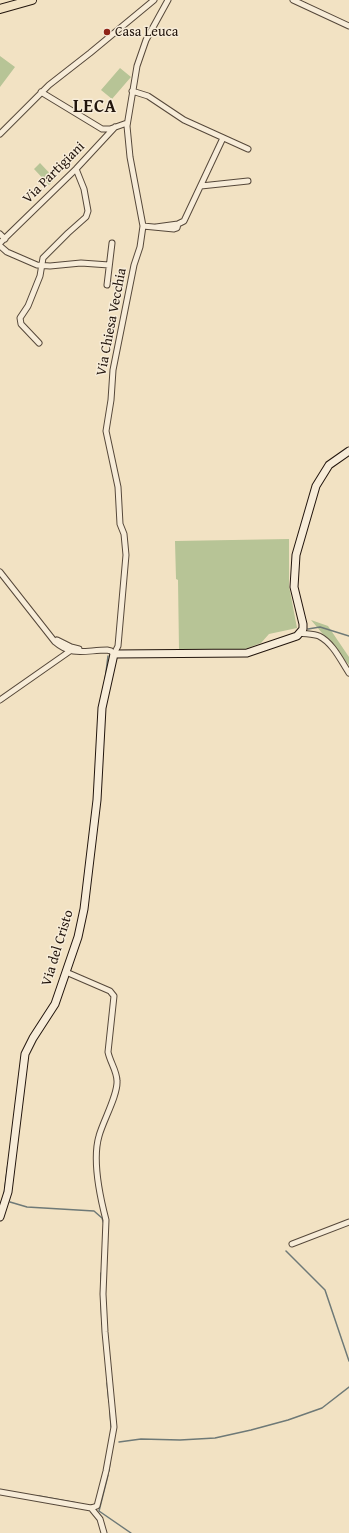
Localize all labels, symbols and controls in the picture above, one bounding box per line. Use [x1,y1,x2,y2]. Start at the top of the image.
place label: Casa Leuca [115,24,178,40]
marker: Casa Leuca [102,27,112,37]
district label: LECA [73,96,117,118]
street label: Via Partigiani [19,138,89,208]
street label: Via Chiesa Vecchia [93,267,131,377]
street label: Via del Cristo [38,908,78,988]

